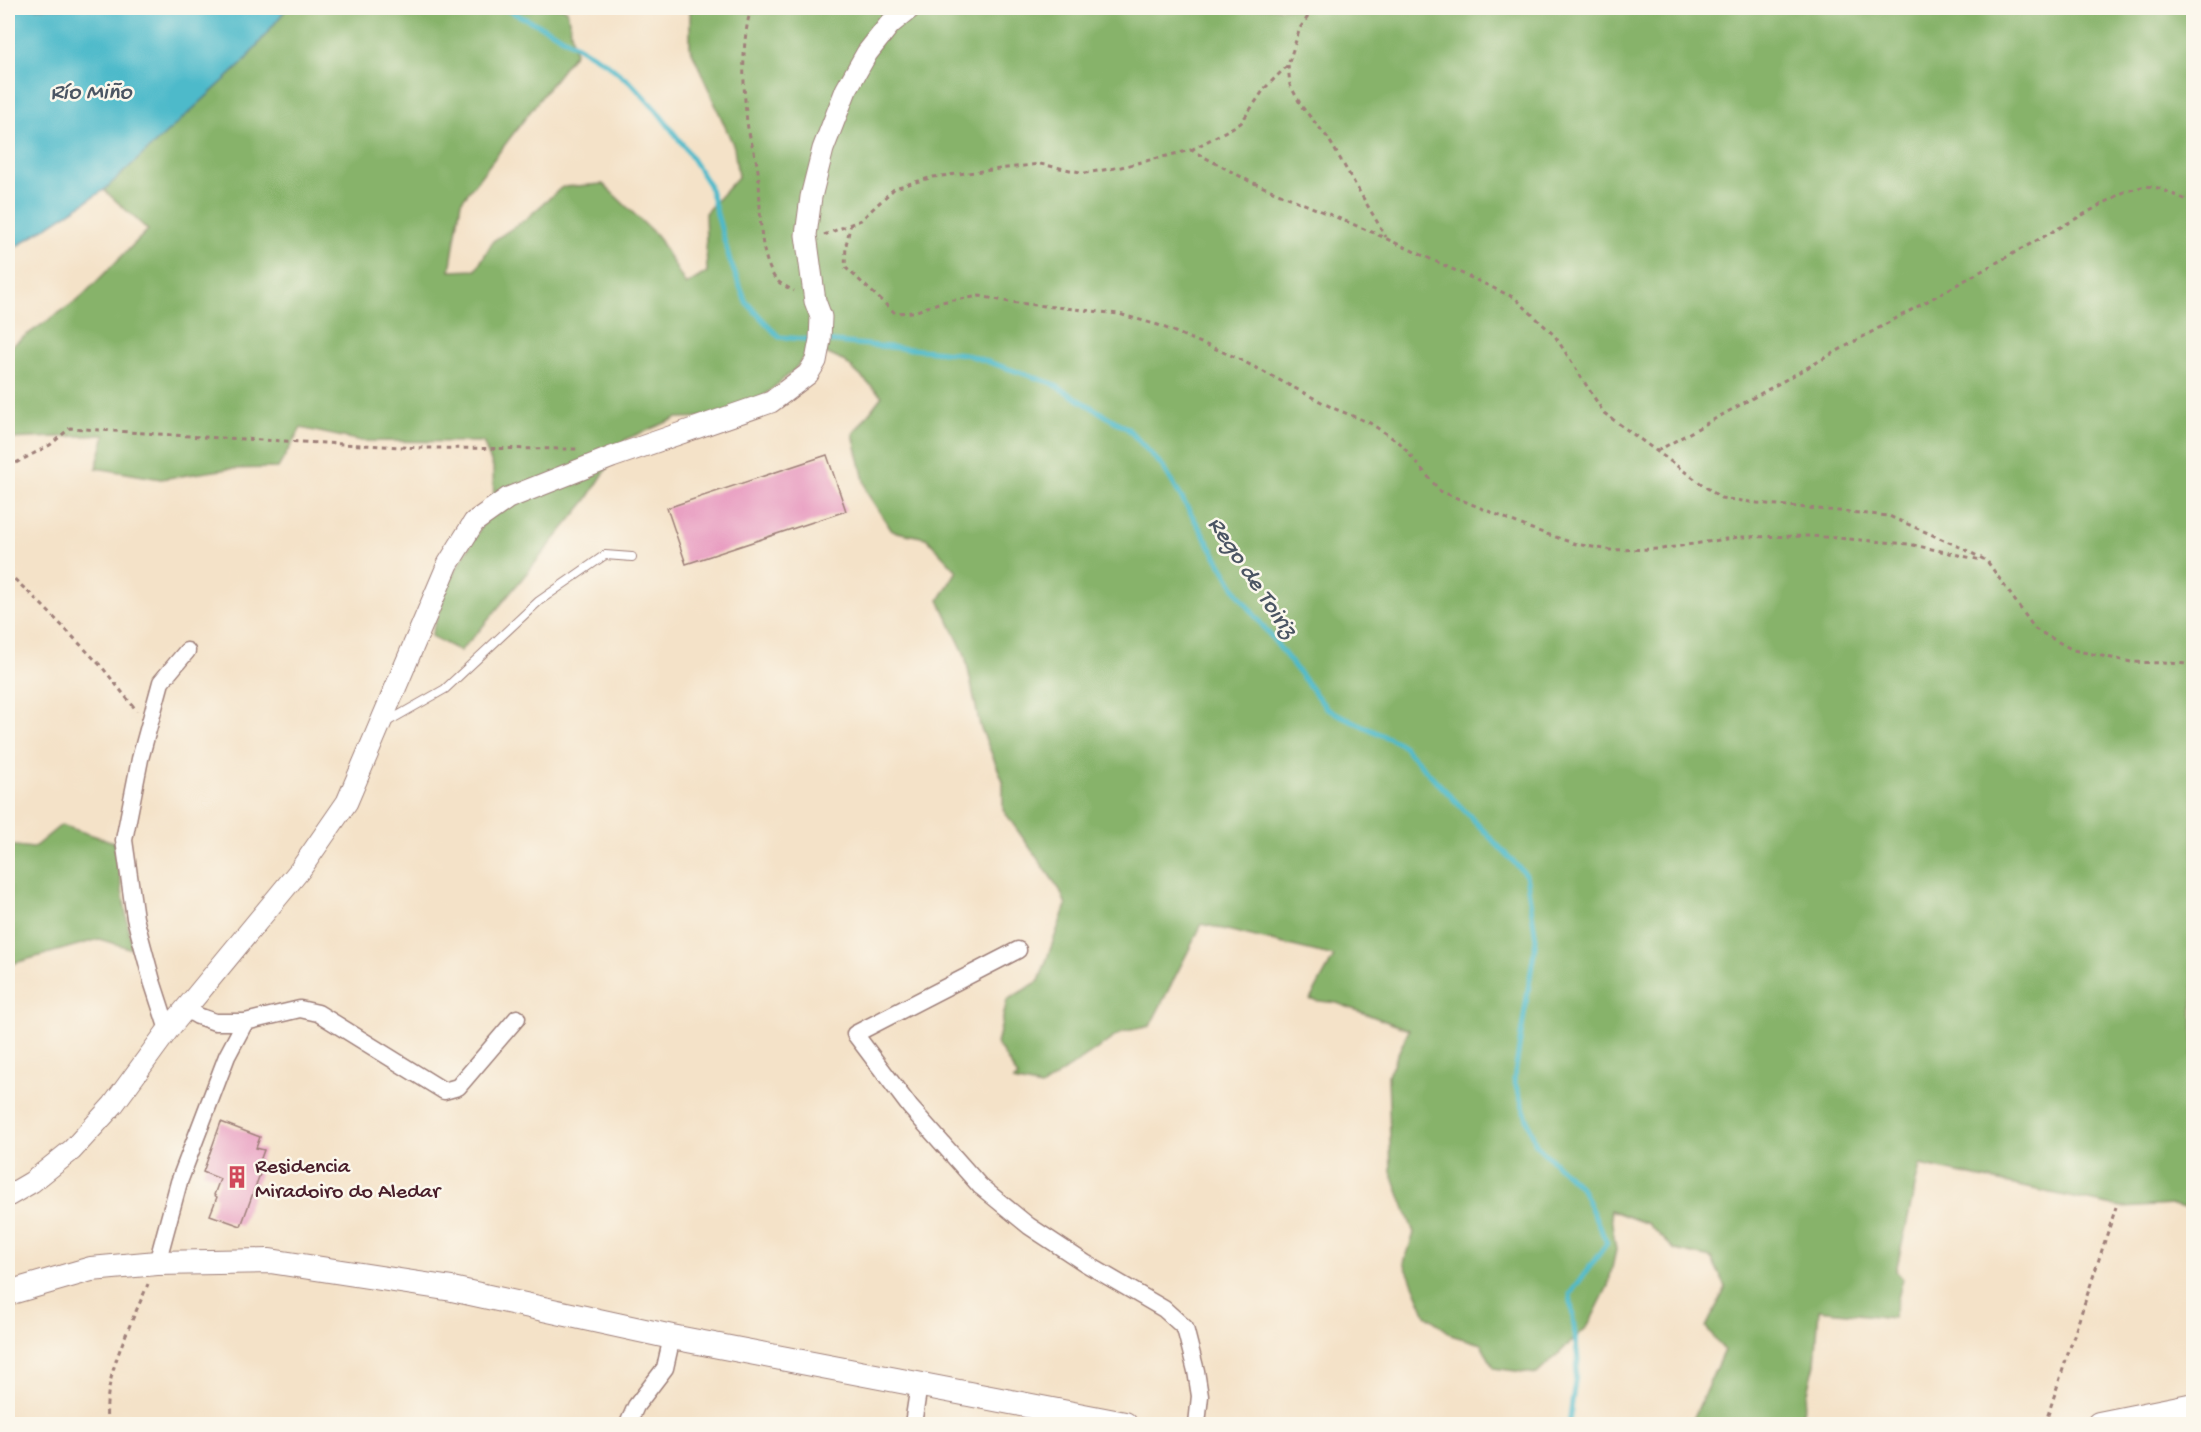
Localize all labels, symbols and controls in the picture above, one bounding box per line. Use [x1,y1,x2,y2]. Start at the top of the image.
water label: Río Miño [50,79,133,108]
water label: Rego de Toiriz [1200,512,1303,645]
place label: Residencia Miradoiro do Aledar [255,1155,442,1206]
building icon: Residencia Miradoiro do Aledar [224,1164,250,1190]

